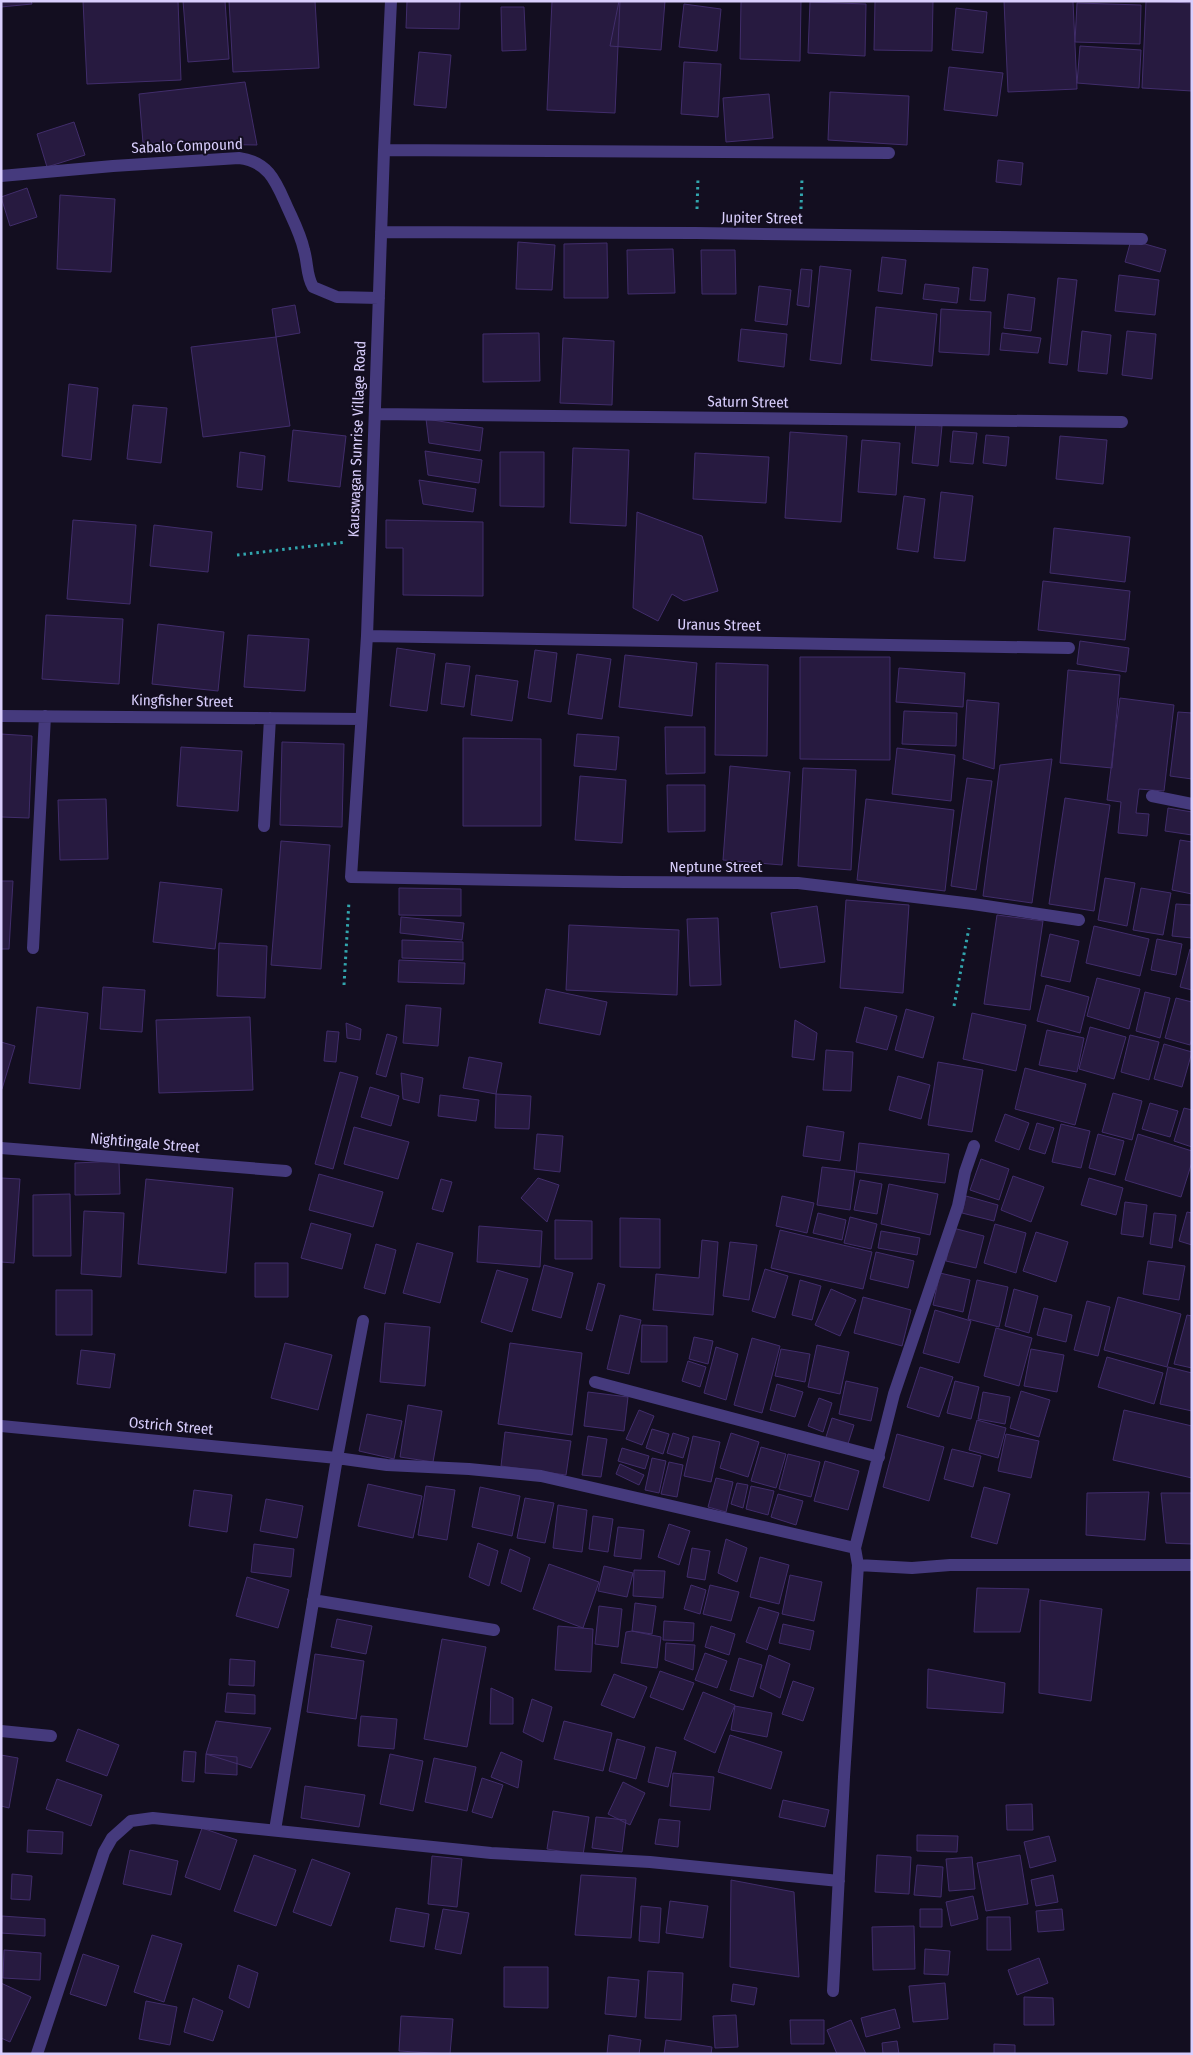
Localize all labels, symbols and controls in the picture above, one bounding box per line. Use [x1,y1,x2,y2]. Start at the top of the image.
street label: Sabalo Compound [131,135,243,157]
street label: Jupiter Street [721,208,803,228]
street label: Kauswagan Sunrise Village Road [345,340,369,538]
street label: Saturn Street [707,392,789,412]
street label: Uranus Street [677,615,761,635]
street label: Kingfisher Street [131,691,233,711]
street label: Neptune Street [670,858,763,876]
street label: Nightingale Street [89,1129,201,1157]
street label: Ostrich Street [128,1413,214,1439]

